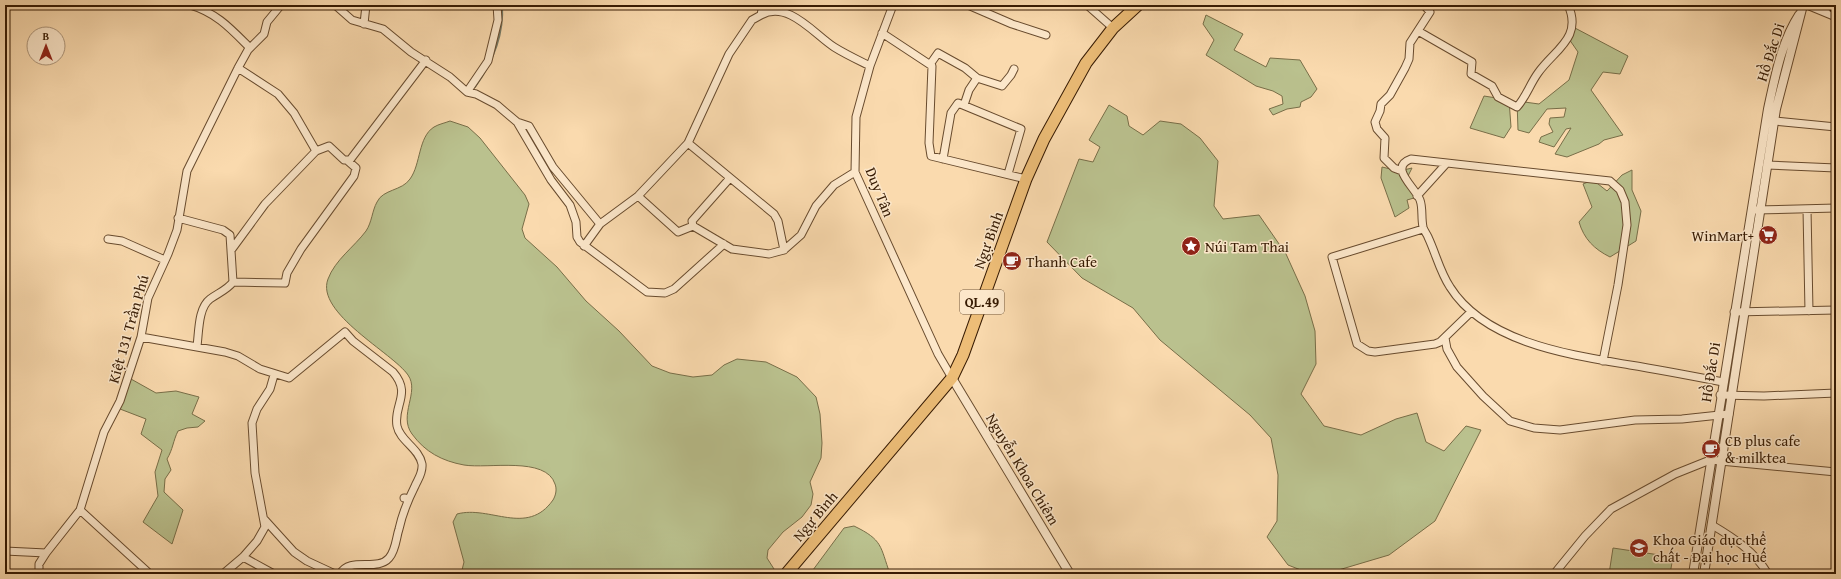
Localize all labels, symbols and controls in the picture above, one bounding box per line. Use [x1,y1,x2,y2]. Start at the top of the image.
street label: Hồ Đắc Di [1751,20,1789,84]
north arrow [26,26,66,66]
text: B [43,28,50,44]
street label: Duy Tân [861,164,900,221]
street label: Ngự Bình [968,208,1008,272]
supermarket icon: WinMart+ [1757,224,1779,246]
place label: WinMart+ [1692,225,1754,246]
place icon: Núi Tam Thai [1180,235,1202,257]
place label: Núi Tam Thai [1205,236,1289,257]
cafe icon: Thanh Cafe [1001,250,1023,272]
place label: Thanh Cafe [1026,251,1097,272]
street label: Kiệt 131 Trần Phú [103,272,154,386]
road number: QL.49 [960,290,1004,314]
street label: Hồ Đắc Di [1695,341,1725,403]
street label: Nguyễn Khoa Chiêm [981,409,1065,529]
place label: CB plus cafe & milktea [1725,430,1800,468]
cafe icon: CB plus cafe & milktea [1700,438,1722,460]
street label: Ngự Bình [788,486,843,546]
place label: Khoa Giáo dục thể chất - Đại học Huế [1653,529,1767,567]
school or university icon: Khoa Giáo dục thể chất - Đại học Huế [1628,537,1650,559]

